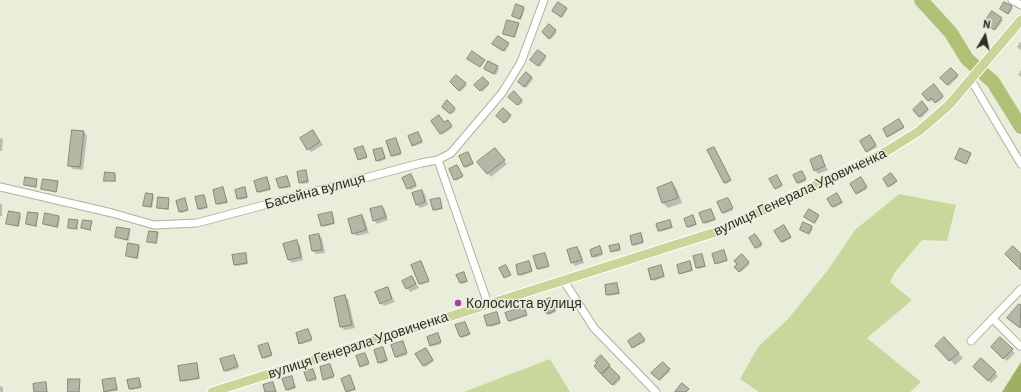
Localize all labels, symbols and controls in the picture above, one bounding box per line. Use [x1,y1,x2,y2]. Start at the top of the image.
north arrow [965,16,1005,56]
text: N [982,17,992,31]
street label: вулиця Генерала Удовиченка [711,145,889,239]
street label: Басейна вулиця [263,170,367,212]
place label: Колосиста вулиця [466,295,582,311]
marker: Колосиста вулиця [453,298,463,308]
street label: вулиця Генерала Удовиченка [266,308,450,382]

